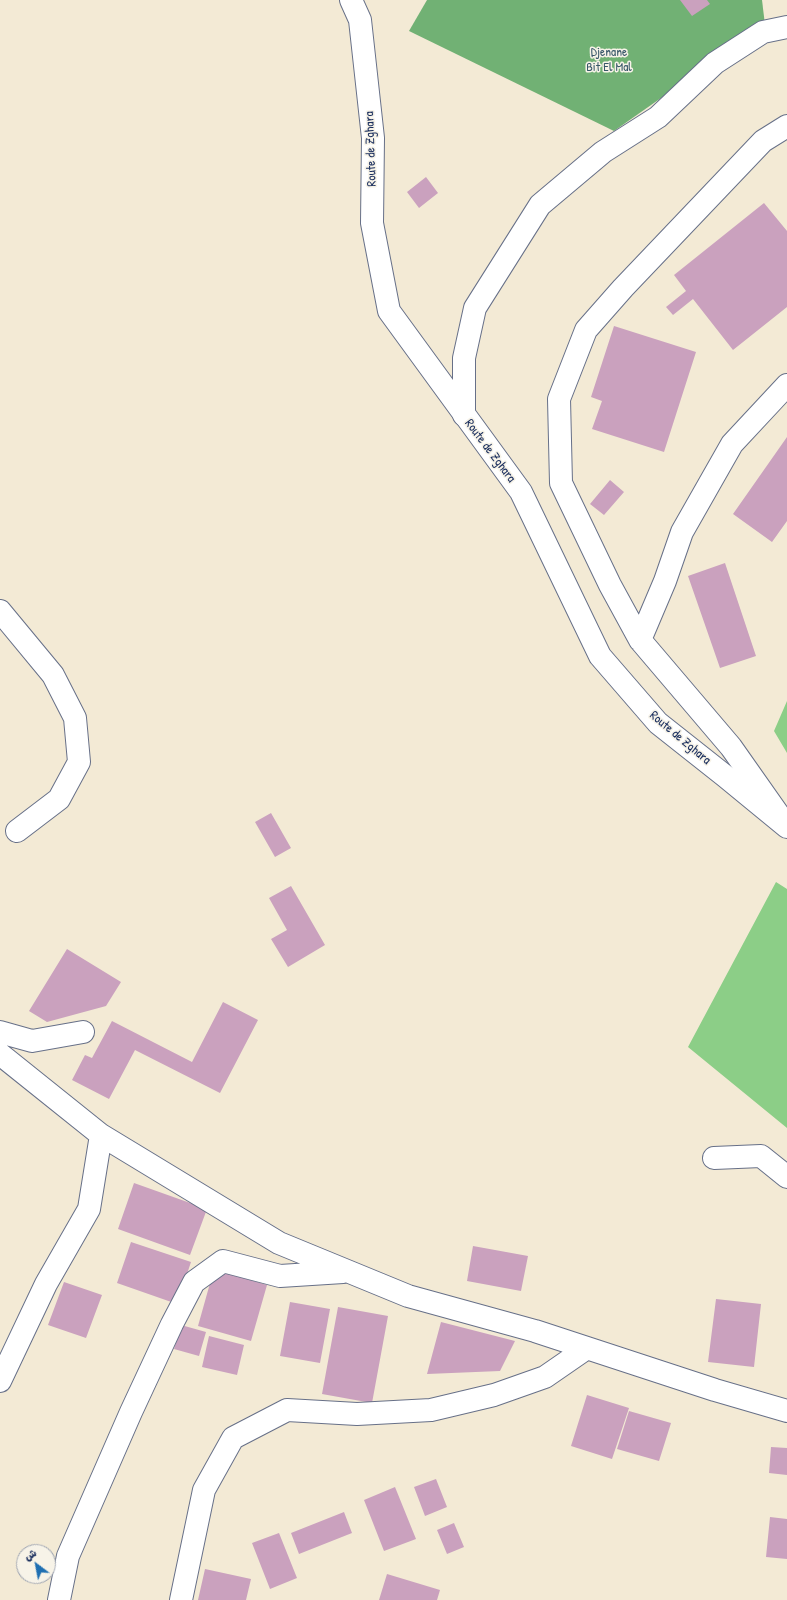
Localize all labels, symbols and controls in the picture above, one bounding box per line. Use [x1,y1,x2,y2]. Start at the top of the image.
park label: Djenane Bit El Mal [586,45,632,76]
street label: Route de Zghara [362,111,380,187]
street label: Route de Zghara [461,416,519,486]
street label: Route de Zghara [646,708,714,768]
north arrow [16,1544,56,1584]
text: ش [21,1546,39,1564]

